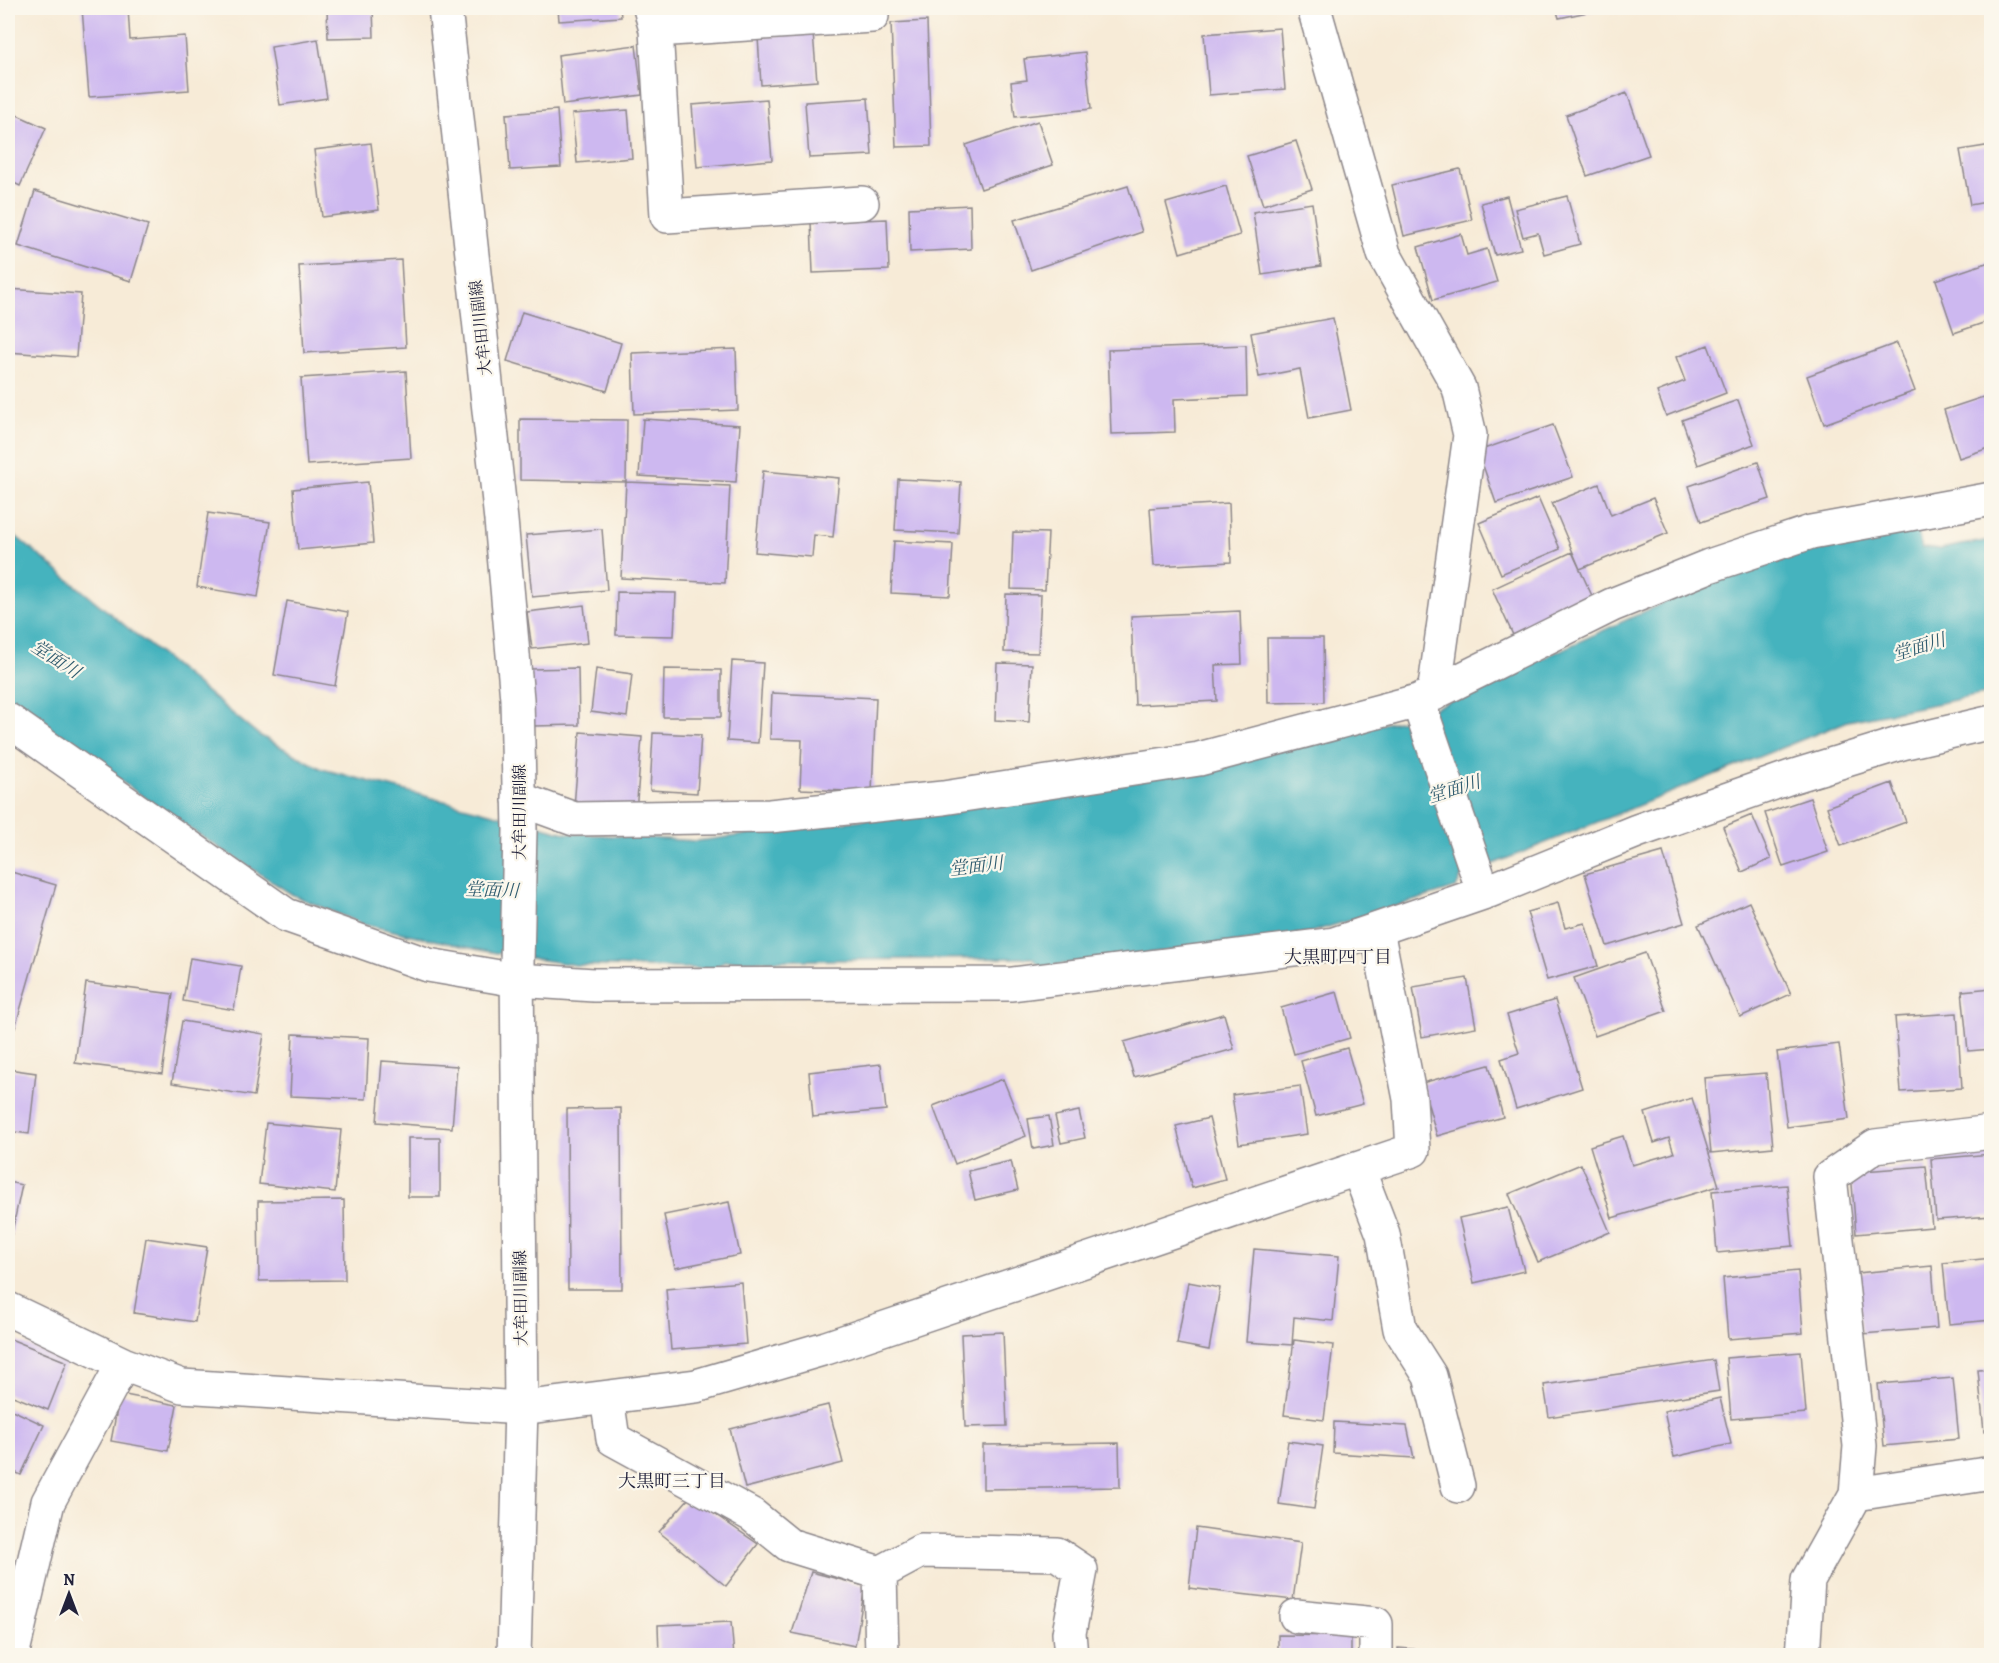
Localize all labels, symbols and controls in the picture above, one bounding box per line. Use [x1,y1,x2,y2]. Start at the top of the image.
street label: 大牟田川副線 [465,279,497,377]
water label: 堂面川 [1890,627,1950,666]
water label: 堂面川 [27,634,87,685]
street label: 大牟田川副線 [509,764,531,860]
water label: 堂面川 [1425,769,1485,808]
water label: 堂面川 [948,851,1006,881]
water label: 堂面川 [465,877,521,903]
district label: 大黒町四丁目 [1284,945,1392,969]
street label: 大牟田川副線 [509,1250,533,1346]
district label: 大黒町三丁目 [618,1469,726,1493]
north arrow [39,1564,99,1624]
text: N [63,1569,75,1591]

